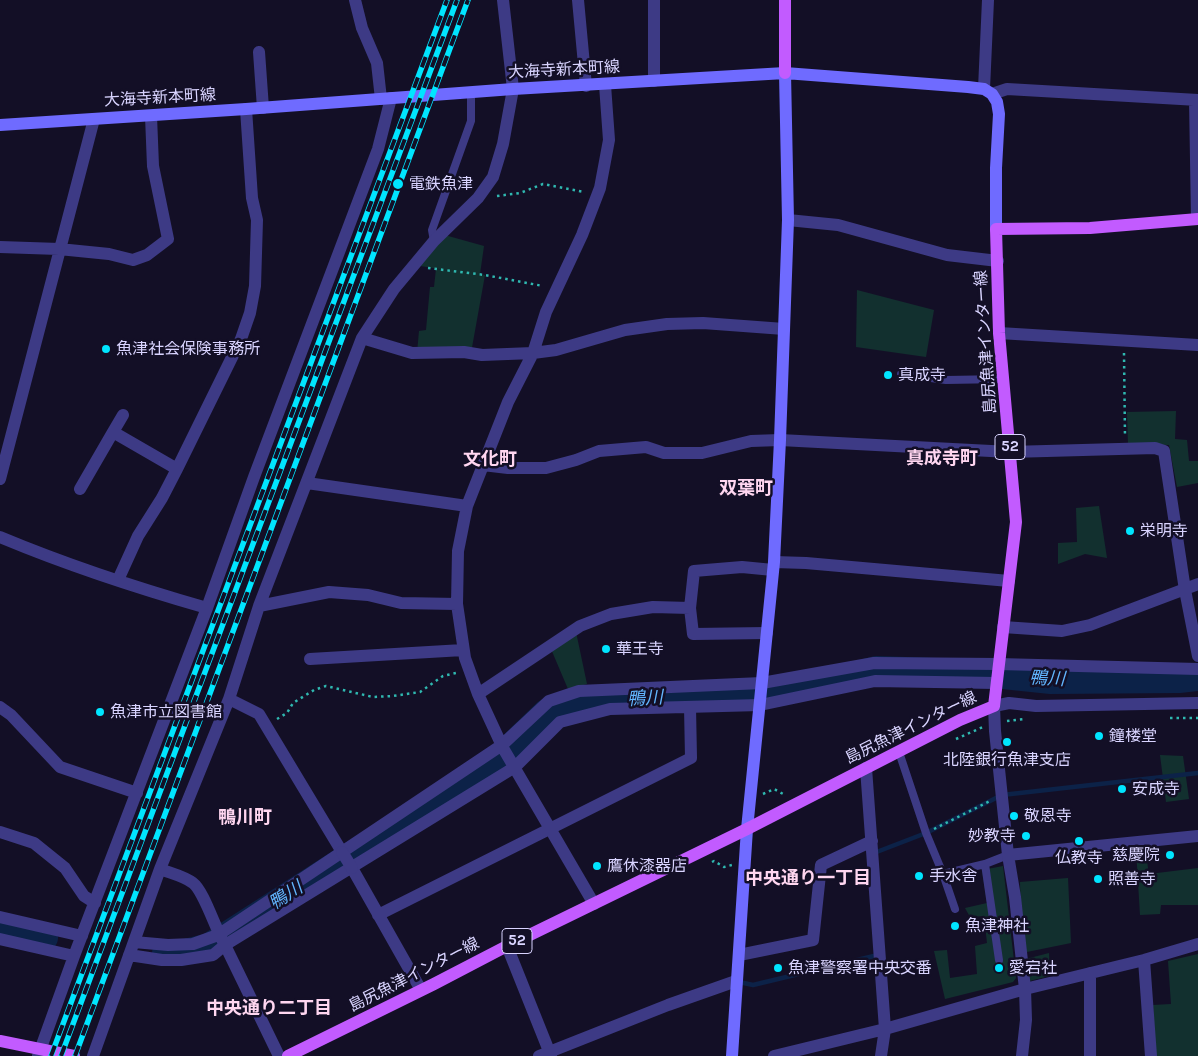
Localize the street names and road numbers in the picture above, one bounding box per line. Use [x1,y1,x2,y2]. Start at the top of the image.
street label: 大海寺新本町線 [508,57,620,83]
street label: 大海寺新本町線 [104,85,216,111]
street label: 島尻魚津インター線 [971,270,1001,414]
road number: 52 [995,434,1025,460]
street label: 島尻魚津インター線 [842,688,980,768]
road number: 52 [502,928,532,954]
street label: 島尻魚津インター線 [345,934,483,1016]

